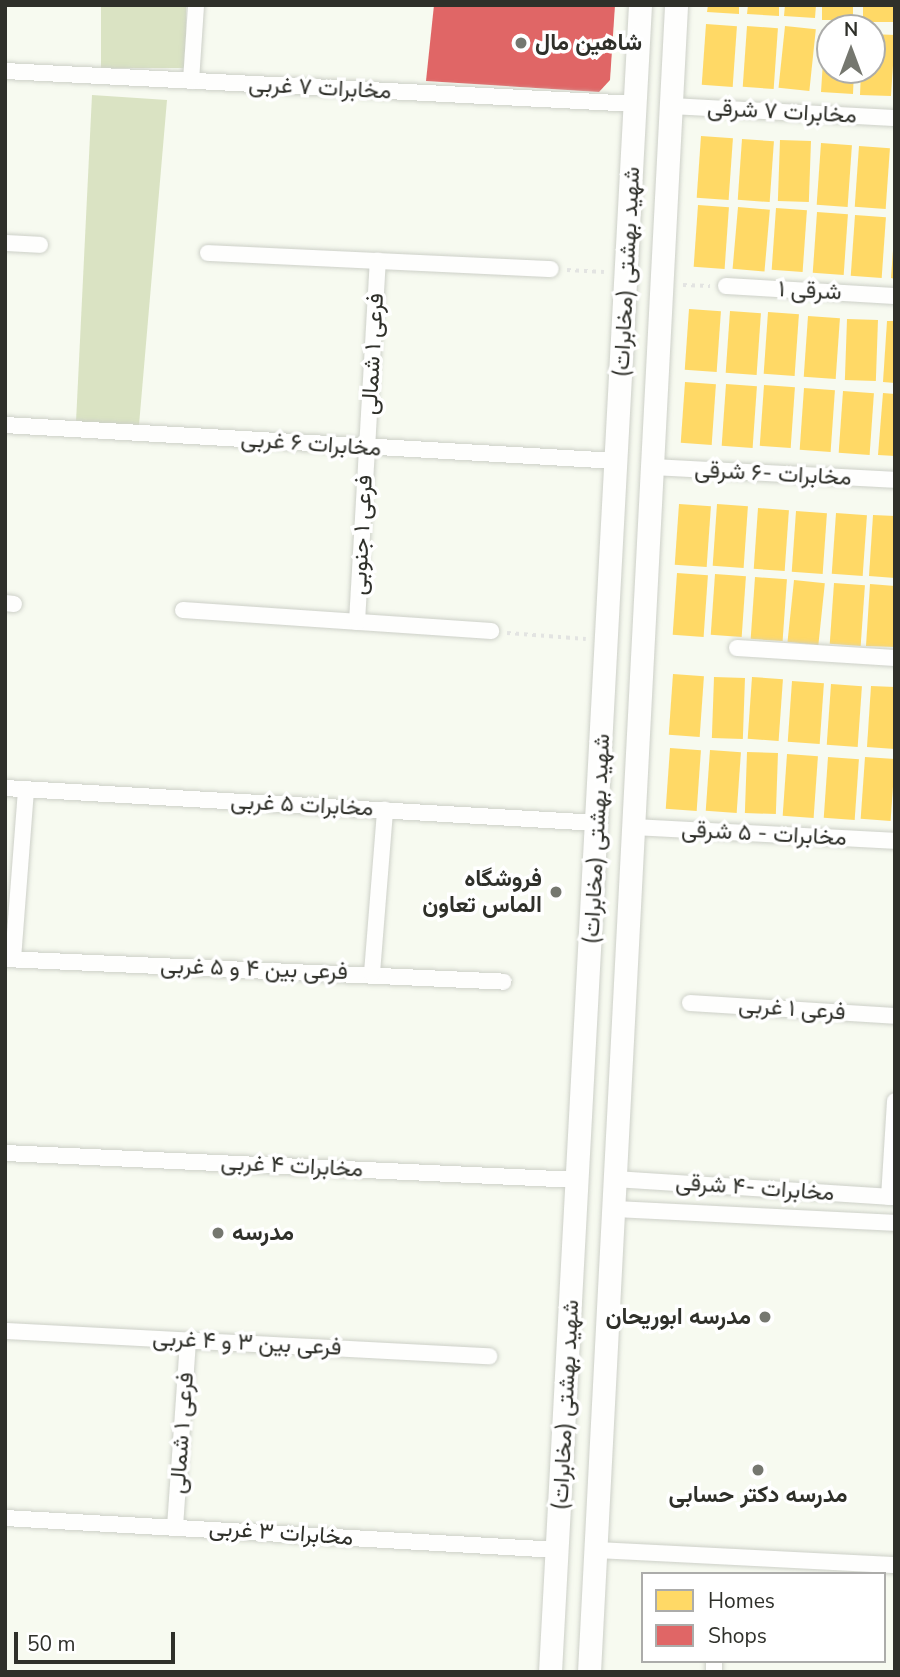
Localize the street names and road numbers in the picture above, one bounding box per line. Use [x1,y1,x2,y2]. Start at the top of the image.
street label: مخابرات ۷ غربی [248,70,392,106]
street label: مخابرات ۷ شرقی [707,94,857,130]
street label: شهید بهشتی (مخابرات) [608,166,646,378]
street label: شرقی ۱ [778,276,842,306]
street label: فرعی ۱ شمالی [356,292,390,416]
street label: مخابرات ۶ غربی [240,425,382,463]
street label: مخابرات -۶ شرقی [694,456,852,492]
street label: فرعی ۱ جنوبی [345,474,379,596]
street label: شهید بهشتی (مخابرات) [578,733,616,945]
street label: مخابرات ۵ غربی [230,787,374,823]
street label: مخابرات - ۵ شرقی [681,816,847,852]
street label: فرعی بین ۴ و ۵ غربی [160,952,348,986]
street label: فرعی ۱ غربی [738,991,846,1027]
street label: مخابرات ۴ غربی [220,1148,364,1184]
street label: مخابرات -۴ شرقی [675,1169,835,1207]
street label: شهید بهشتی (مخابرات) [547,1299,585,1511]
street label: فرعی بین ۳ و ۴ غربی [152,1324,342,1362]
street label: فرعی ۱ شمالی [164,1371,200,1495]
street label: مخابرات ۳ غربی [208,1514,354,1552]

